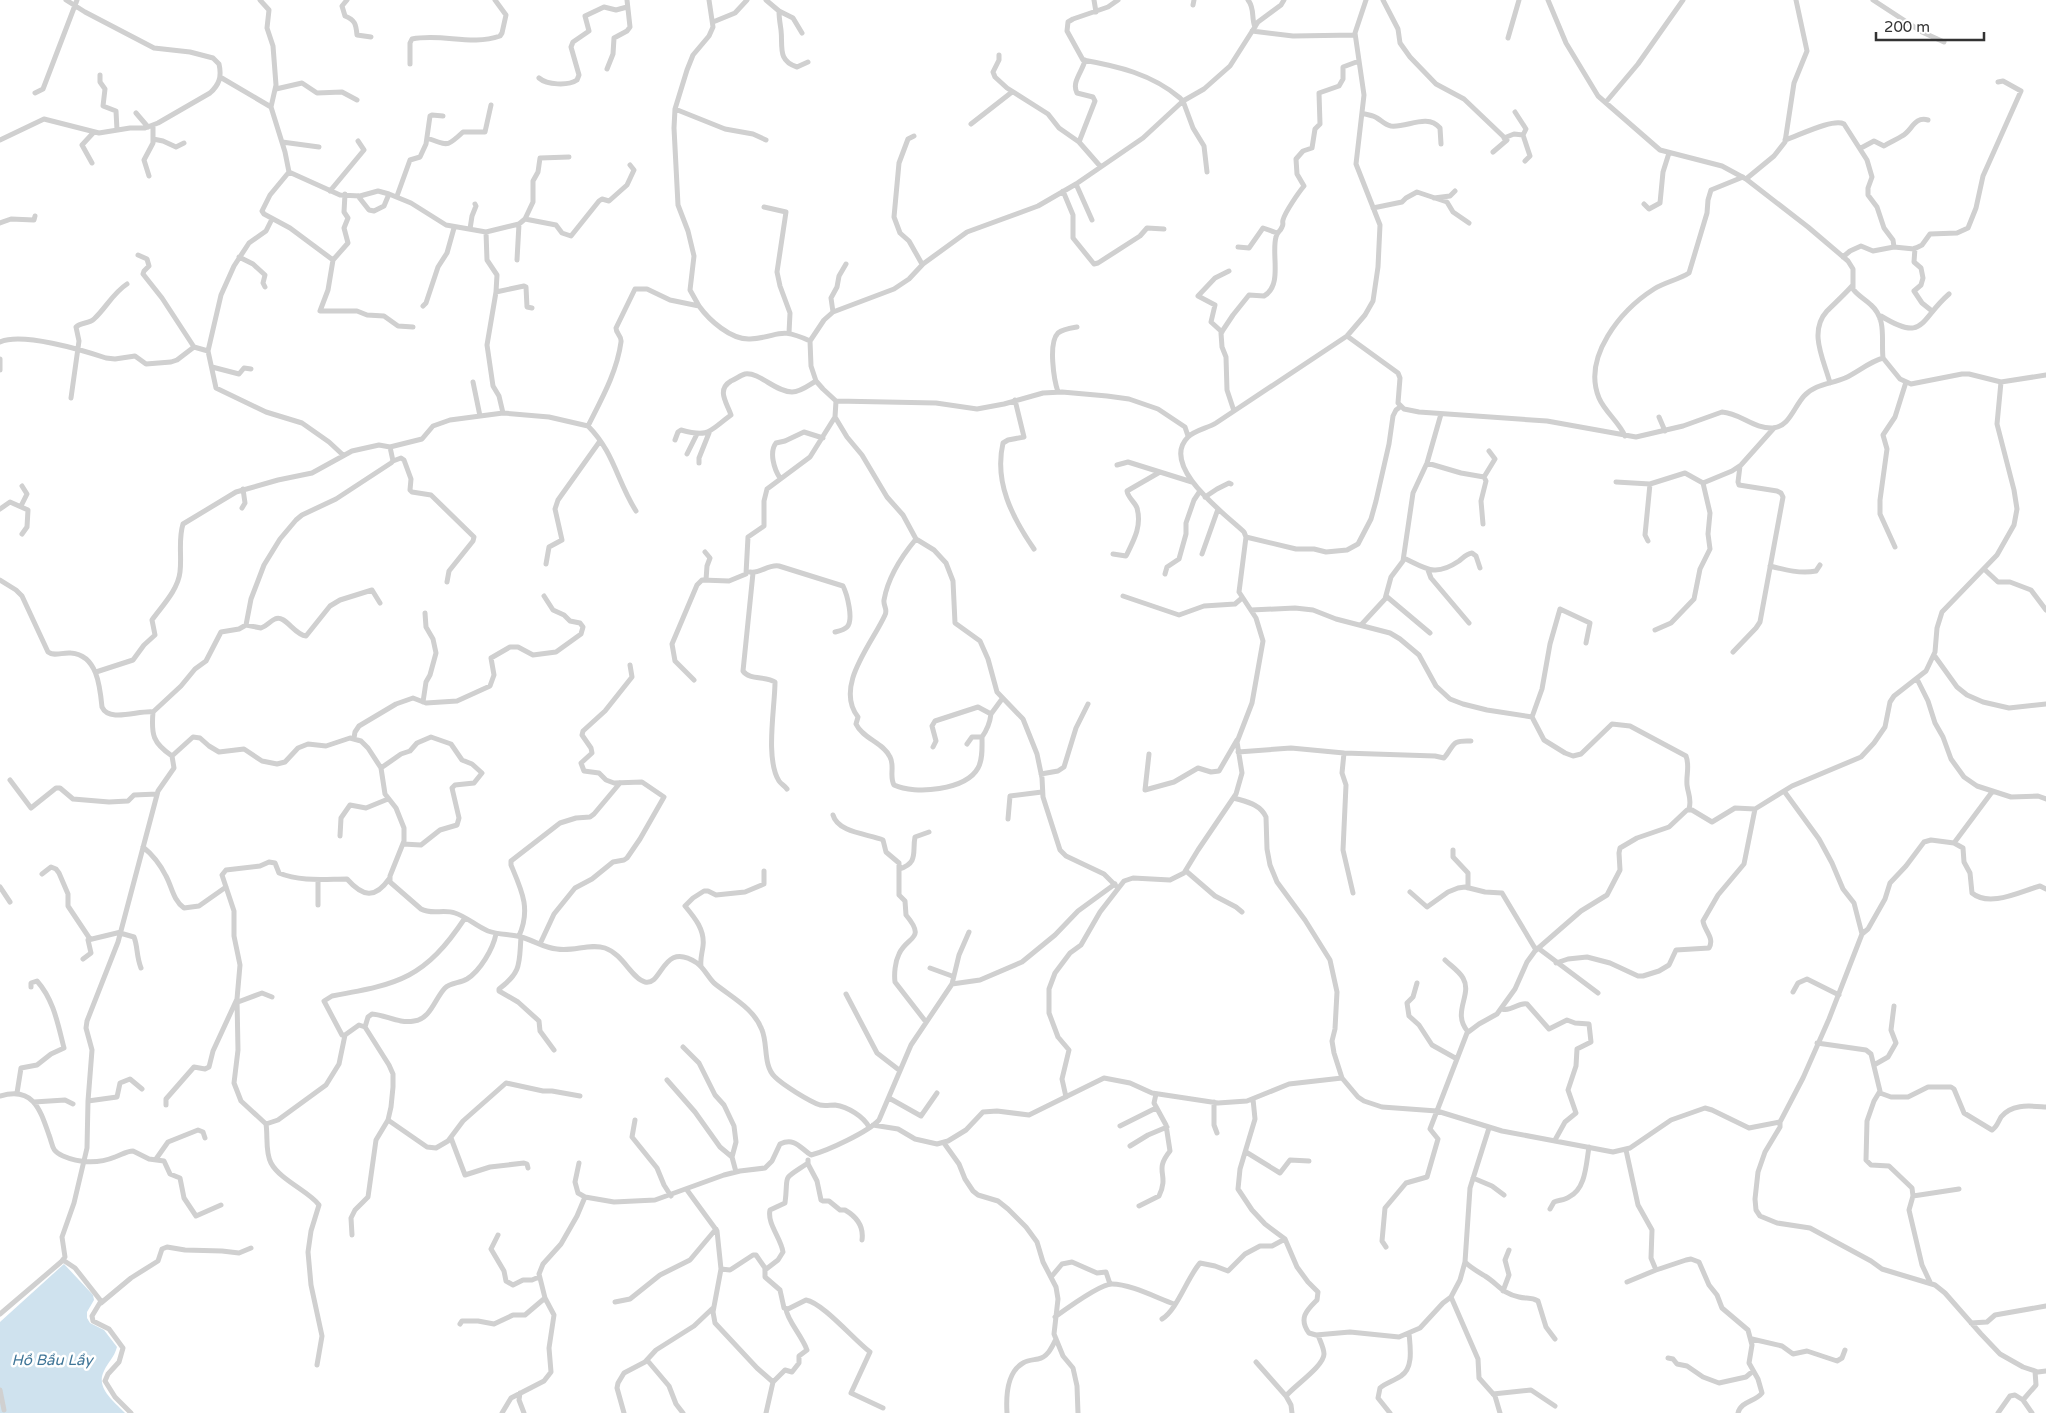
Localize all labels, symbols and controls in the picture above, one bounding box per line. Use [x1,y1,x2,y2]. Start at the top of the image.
scale bar [1876,10,1984,42]
text: 200 m [1884,18,1930,36]
water label: Hồ Bầu Lầy [12,1351,94,1369]

